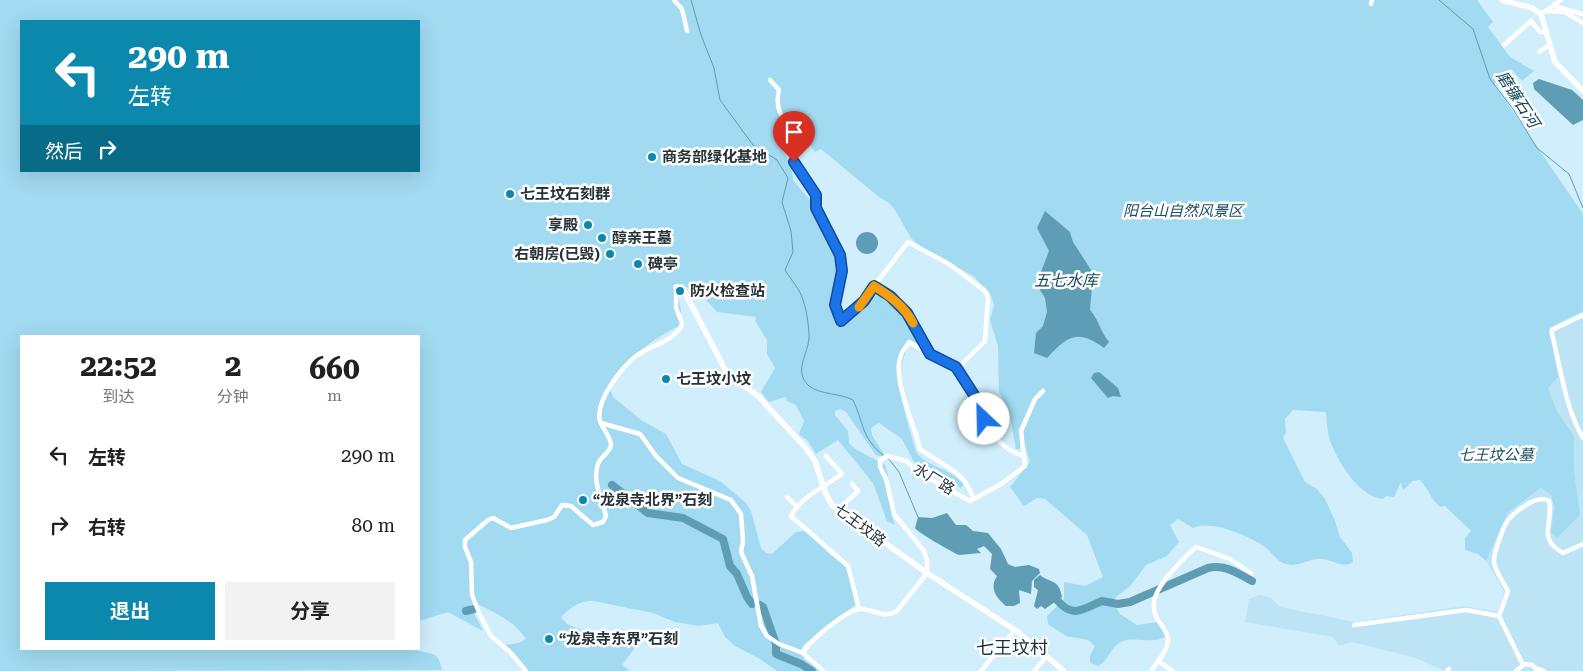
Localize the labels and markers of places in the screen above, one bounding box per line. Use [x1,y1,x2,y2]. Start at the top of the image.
pin [773,111,815,162]
place label: 商务部绿化基地 [662,148,767,166]
marker: 商务部绿化基地 [646,151,658,163]
place label: 七王坟石刻群 [520,185,610,203]
marker: 七王坟石刻群 [504,188,516,200]
place label: 享殿 [548,216,578,234]
marker: 享殿 [582,219,594,231]
place label: 醇亲王墓 [612,229,672,247]
marker: 醇亲王墓 [596,232,608,244]
place label: 右朝房(已毁) [514,245,600,263]
marker: 右朝房(已毁) [604,248,616,260]
place label: 碑亭 [647,255,678,273]
marker: 碑亭 [632,258,644,270]
place label: 防火检查站 [690,282,765,300]
marker: 防火检查站 [674,285,686,297]
place label: 七王坟小坟 [676,370,751,388]
marker: 七王坟小坟 [660,373,672,385]
place label: “龙泉寺北界”石刻 [593,491,712,509]
marker: “龙泉寺北界”石刻 [577,494,589,506]
place label: “龙泉寺东界”石刻 [559,630,678,648]
marker: “龙泉寺东界”石刻 [543,633,555,645]

